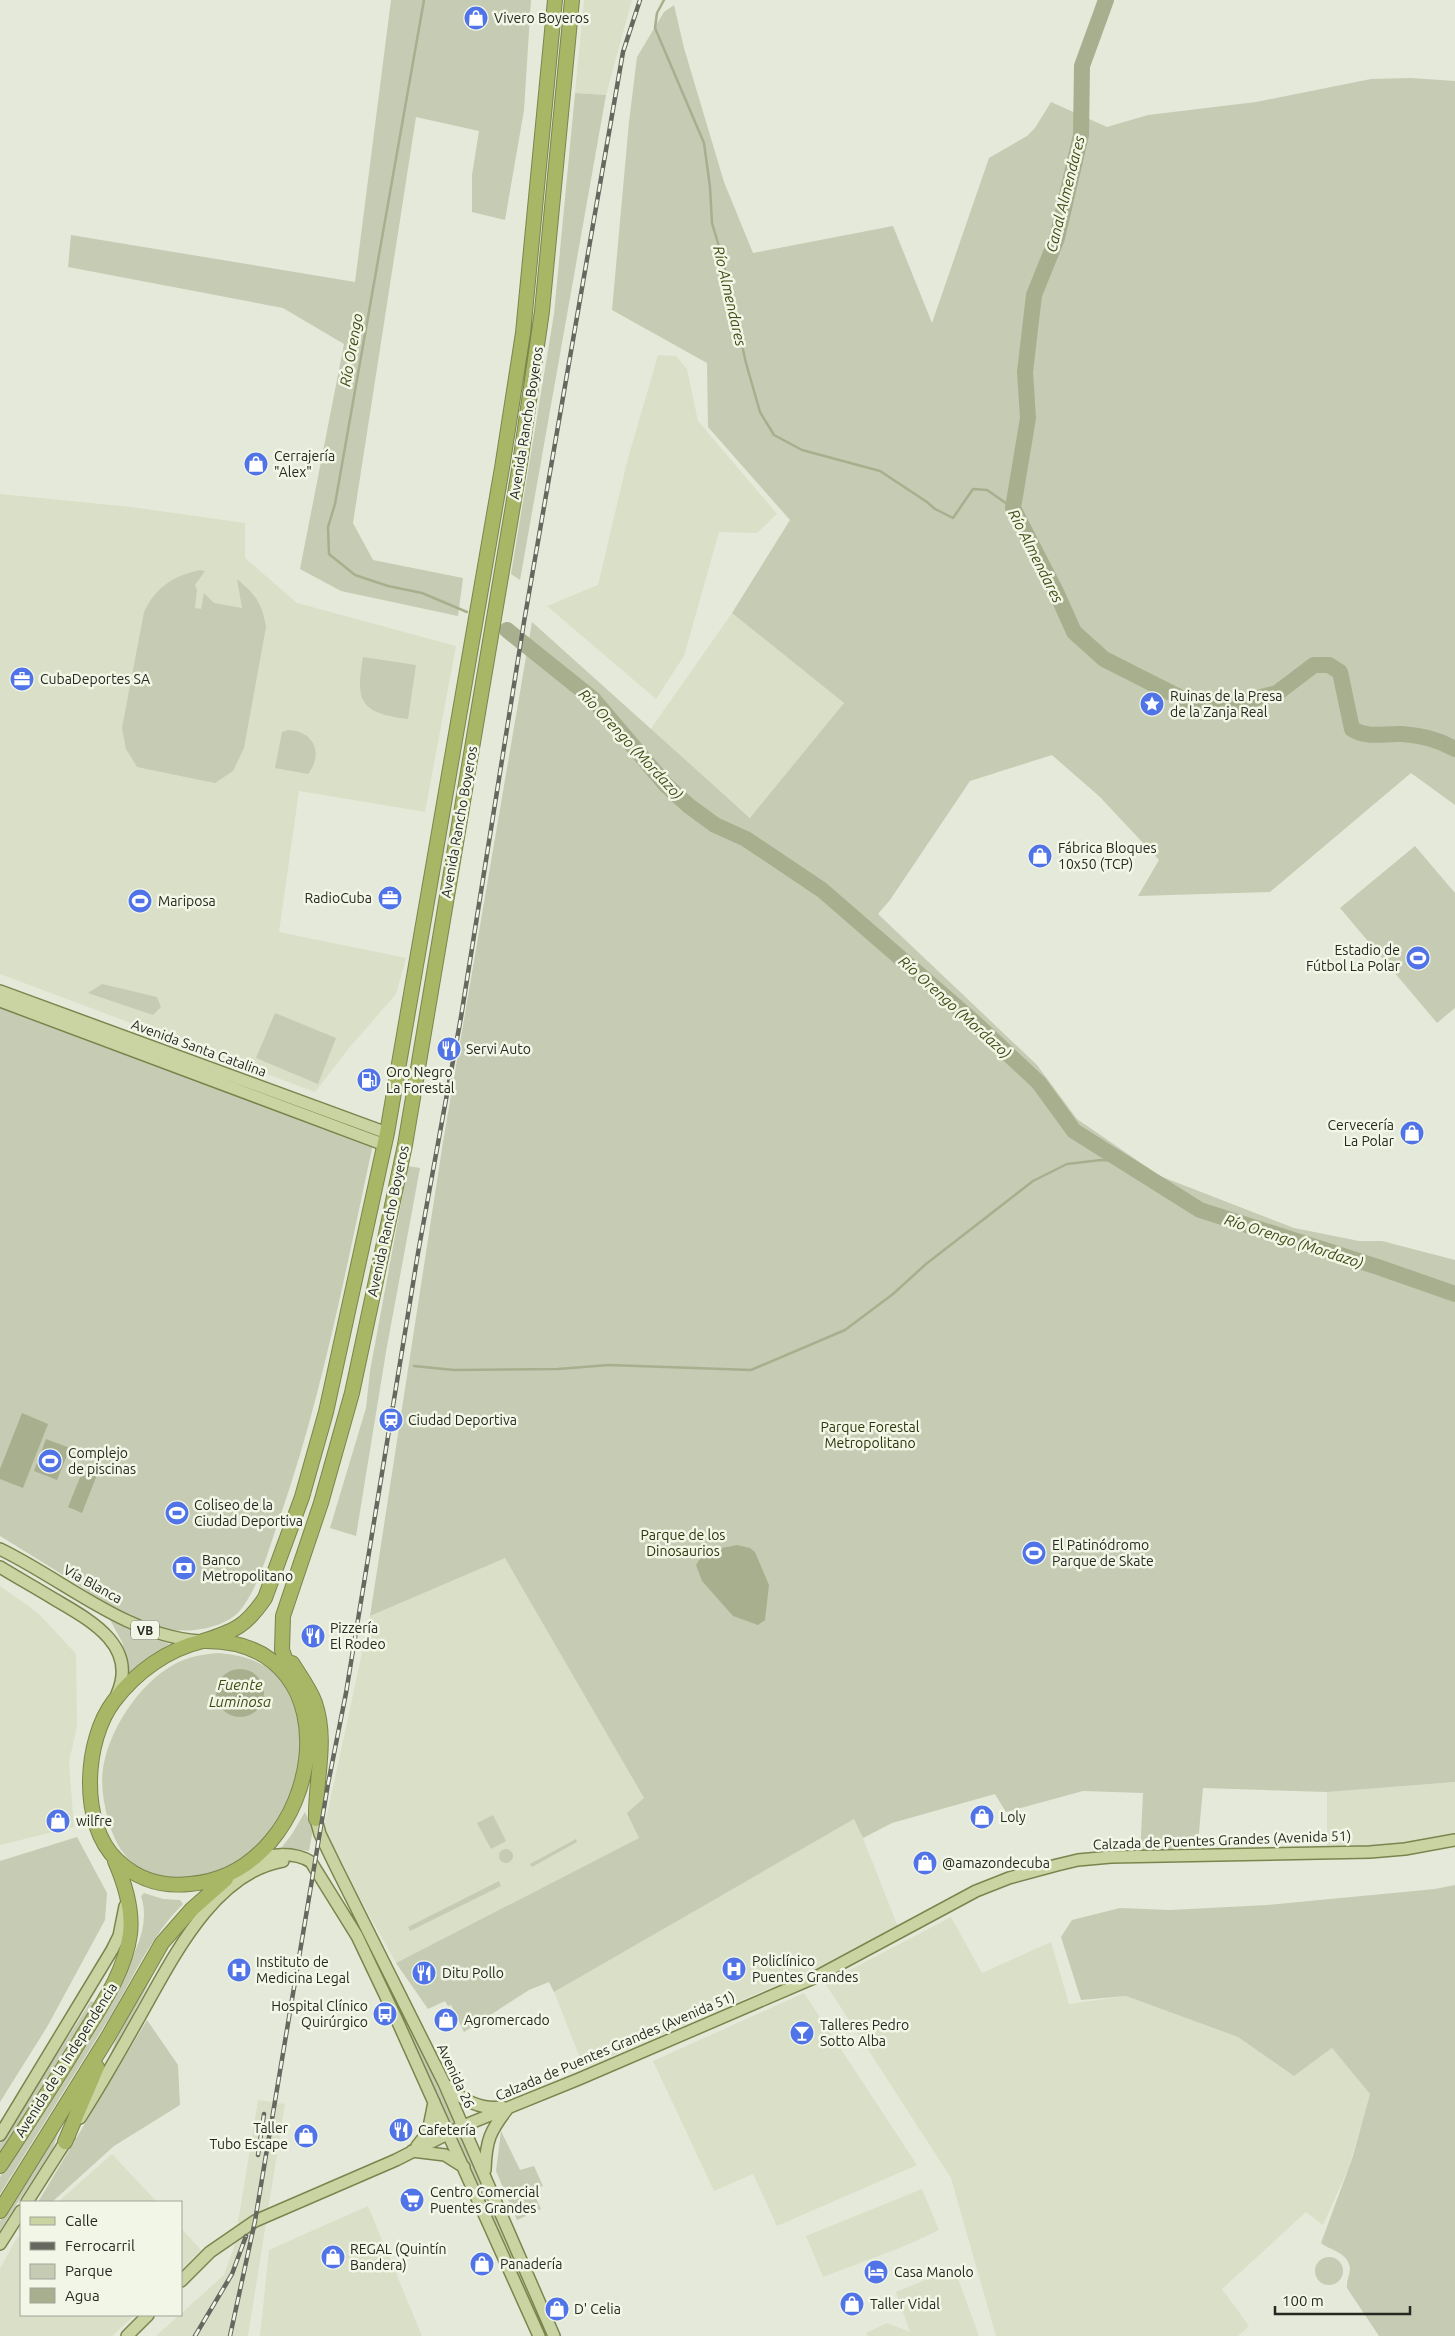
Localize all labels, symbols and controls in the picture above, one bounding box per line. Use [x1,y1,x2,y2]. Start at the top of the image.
shop icon: Vivero Boyeros [463,5,489,31]
place label: Vivero Boyeros [494,10,589,26]
water label: Canal Almendares [1042,133,1088,254]
water label: Río Almendares [710,244,750,349]
water label: Río Orengo [336,312,366,388]
street label: Avenida Rancho Boyeros [506,346,546,500]
place label: Cerrajería "Alex" [274,448,335,480]
shop icon: Cerrajería "Alex" [243,451,269,477]
water label: Río Almendares [1005,506,1067,606]
office icon: CubaDeportes SA [9,666,35,692]
place label: CubaDeportes SA [40,671,150,687]
water label: Río Orengo (Mordazo) [575,685,687,803]
place label: Ruinas de la Presa de la Zanja Real [1170,688,1282,720]
place icon: Ruinas de la Presa de la Zanja Real [1139,691,1165,717]
street label: Avenida Rancho Boyeros [438,745,480,899]
place label: Fábrica Bloques 10x50 (TCP) [1058,840,1157,872]
shop icon: Fábrica Bloques 10x50 (TCP) [1027,843,1053,869]
office icon: RadioCuba [377,885,403,911]
sports icon: Mariposa [127,888,153,914]
place label: RadioCuba [304,890,372,906]
place label: Mariposa [158,893,216,909]
place label: Estadio de Fútbol La Polar [1306,942,1401,974]
sports icon: Estadio de Fútbol La Polar [1405,945,1431,971]
water label: Río Orengo (Mordazo) [896,952,1015,1062]
street label: Avenida Santa Catalina [129,1016,269,1080]
restaurant icon: Servi Auto [436,1036,462,1062]
place label: Servi Auto [466,1041,531,1057]
place label: Oro Negro La Forestal [386,1064,455,1096]
fuel station icon: Oro Negro La Forestal [356,1067,382,1093]
place label: Cervecería La Polar [1327,1117,1395,1149]
shop icon: Cervecería La Polar [1399,1120,1425,1146]
street label: Avenida Rancho Boyeros [364,1144,412,1298]
water label: Río Orengo (Mordazo) [1223,1211,1366,1271]
station icon: Ciudad Deportiva [378,1407,404,1433]
place label: Ciudad Deportiva [408,1412,517,1428]
park label: Parque Forestal Metropolitano [821,1419,920,1451]
place label: Complejo de piscinas [68,1445,136,1477]
sports icon: Complejo de piscinas [37,1448,63,1474]
place label: Coliseo de la Ciudad Deportiva [194,1497,303,1529]
sports icon: Coliseo de la Ciudad Deportiva [164,1500,190,1526]
park label: Parque de los Dinosaurios [641,1527,725,1559]
place label: El Patinódromo Parque de Skate [1052,1537,1154,1569]
sports icon: El Patinódromo Parque de Skate [1021,1540,1047,1566]
place label: Banco Metropolitano [202,1552,293,1584]
bank icon: Banco Metropolitano [171,1555,197,1581]
street label: Vía Blanca [61,1561,125,1607]
road number: VB [131,1620,159,1640]
place label: Pizzería El Rodeo [330,1620,386,1652]
restaurant icon: Pizzería El Rodeo [300,1623,326,1649]
water label: Fuente Luminosa [209,1676,271,1710]
shop icon: Loly [969,1804,995,1830]
shop icon: wilfre [45,1808,71,1834]
place label: Loly [1000,1809,1026,1825]
place label: wilfre [76,1813,112,1829]
street label: Calzada de Puentes Grandes (Avenida 51) [1093,1827,1351,1853]
shop icon: @amazondecuba [912,1850,938,1876]
place label: @amazondecuba [942,1855,1050,1871]
place label: Policlínico Puentes Grandes [752,1953,858,1985]
place label: Instituto de Medicina Legal [256,1954,350,1986]
hospital icon: Policlínico Puentes Grandes [721,1956,747,1982]
hospital icon: Instituto de Medicina Legal [226,1957,252,1983]
restaurant icon: Ditu Pollo [411,1960,437,1986]
place label: Ditu Pollo [442,1965,504,1981]
street label: Avenida de la Independencia [12,1980,120,2140]
street label: Calzada de Puentes Grandes (Avenida 51) [493,1988,737,2104]
place label: Hospital Clínico Quirúrgico [271,1998,368,2030]
bus stop icon: Hospital Clínico Quirúrgico [372,2001,398,2027]
shop icon: Agromercado [433,2007,459,2033]
place label: Agromercado [464,2012,550,2028]
place label: Talleres Pedro Sotto Alba [820,2017,909,2049]
bar icon: Talleres Pedro Sotto Alba [789,2020,815,2046]
street label: Avenida 26 [434,2041,478,2111]
restaurant icon: Cafetería [388,2117,414,2143]
place label: Taller Tubo Escape [210,2120,289,2152]
place label: Cafetería [418,2122,476,2138]
shop icon: Taller Tubo Escape [293,2123,319,2149]
place label: Centro Comercial Puentes Grandes [430,2184,539,2216]
supermarket icon: Centro Comercial Puentes Grandes [399,2187,425,2213]
legend [20,2201,182,2316]
text: Calle [65,2212,98,2229]
text: Ferrocarril [65,2237,135,2254]
place label: REGAL (Quintín Bandera) [350,2241,446,2273]
shop icon: REGAL (Quintín Bandera) [320,2244,346,2270]
shop icon: Panadería [469,2251,495,2277]
place label: Panadería [500,2256,562,2272]
hotel icon: Casa Manolo [863,2259,889,2285]
text: Parque [65,2262,113,2279]
place label: Casa Manolo [894,2264,974,2280]
scale bar [1275,2284,1410,2316]
text: Agua [65,2287,100,2304]
shop icon: Taller Vidal [839,2291,865,2317]
text: 100 m [1282,2292,1324,2309]
shop icon: D' Celia [544,2296,570,2322]
place label: Taller Vidal [870,2296,940,2312]
place label: D' Celia [574,2301,621,2317]

